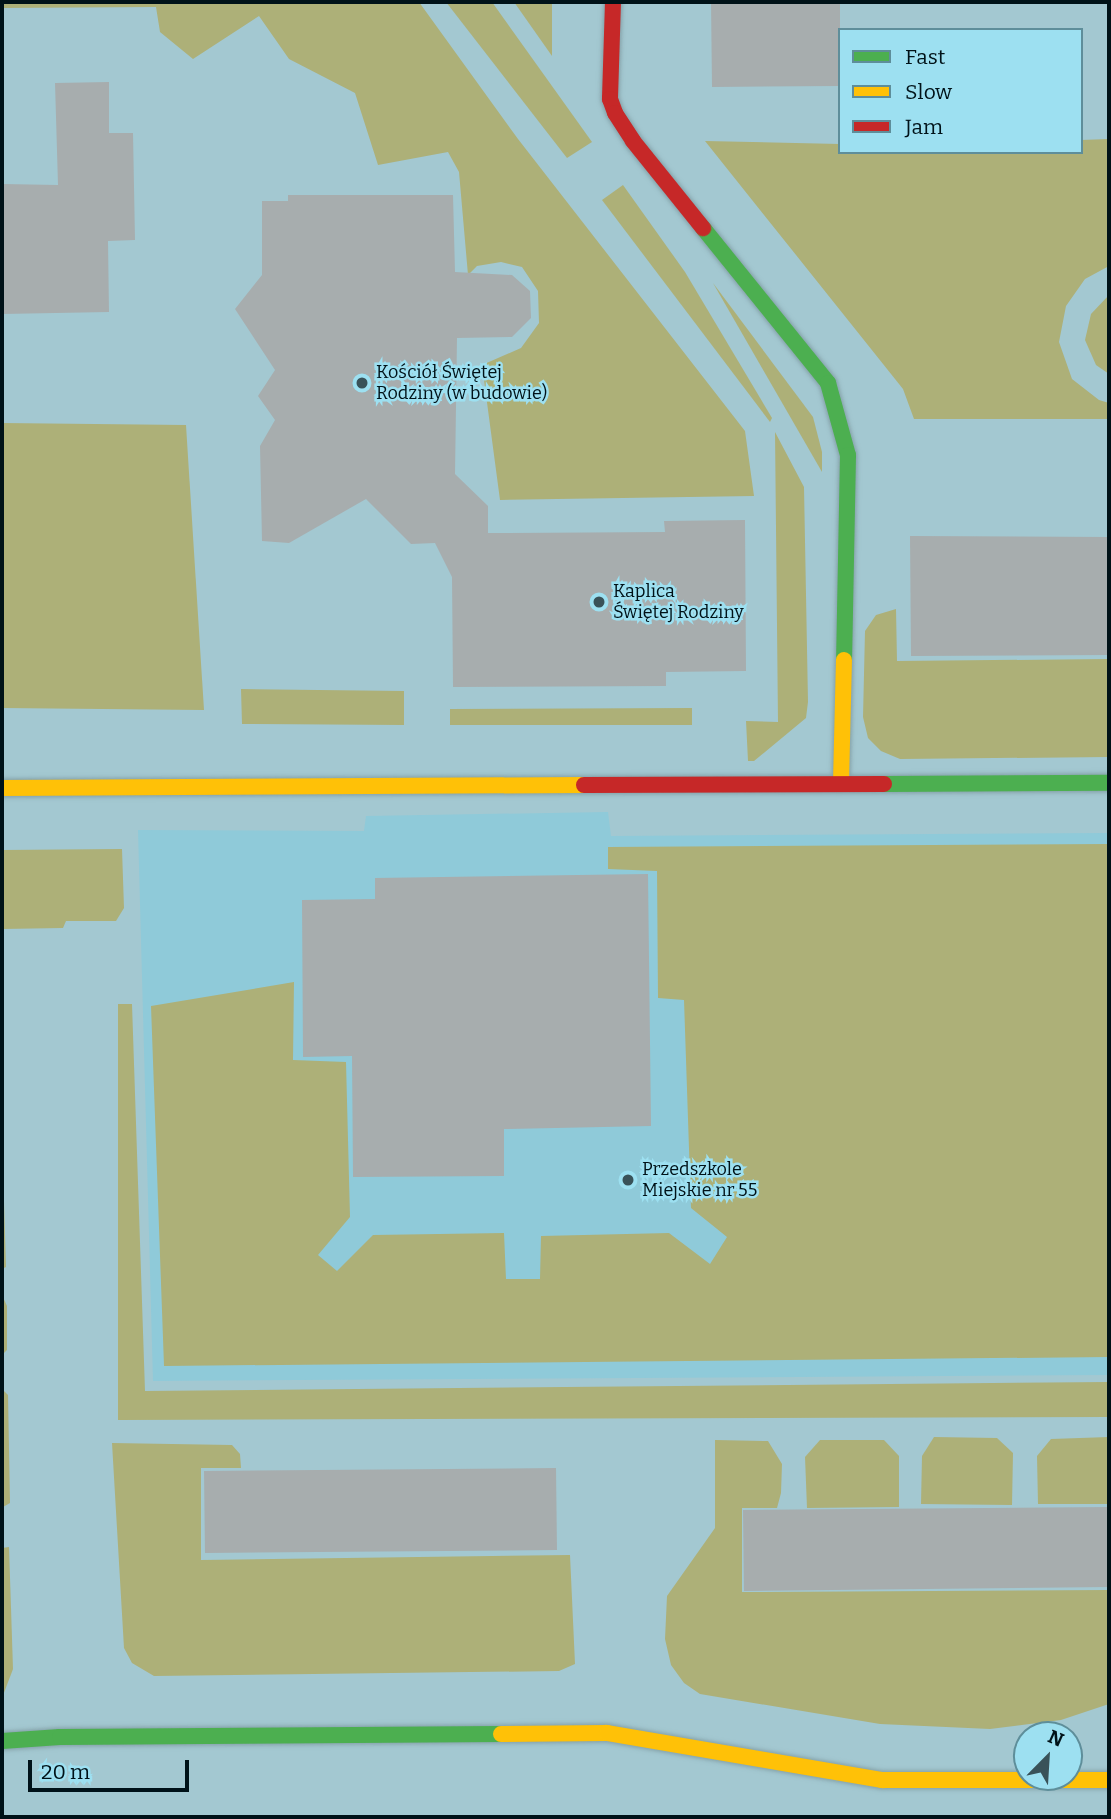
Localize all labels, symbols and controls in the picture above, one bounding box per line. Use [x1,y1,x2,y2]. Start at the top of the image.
legend [838,28,1083,154]
text: Fast [905,44,945,70]
text: Slow [905,79,952,105]
text: Jam [905,114,943,140]
place label: Kościół Świętej Rodziny (w budowie) [376,362,547,404]
marker: Kościół Świętej Rodziny (w budowie) [354,375,370,391]
place label: Kaplica Świętej Rodziny [613,581,744,624]
marker: Kaplica Świętej Rodziny [591,594,607,610]
place label: Przedszkole Miejskie nr 55 [642,1159,757,1202]
marker: Przedszkole Miejskie nr 55 [620,1172,636,1188]
north arrow [1013,1721,1083,1791]
text: N [1045,1725,1067,1752]
scale bar [32,1745,192,1789]
text: 20 m [41,1759,90,1785]

